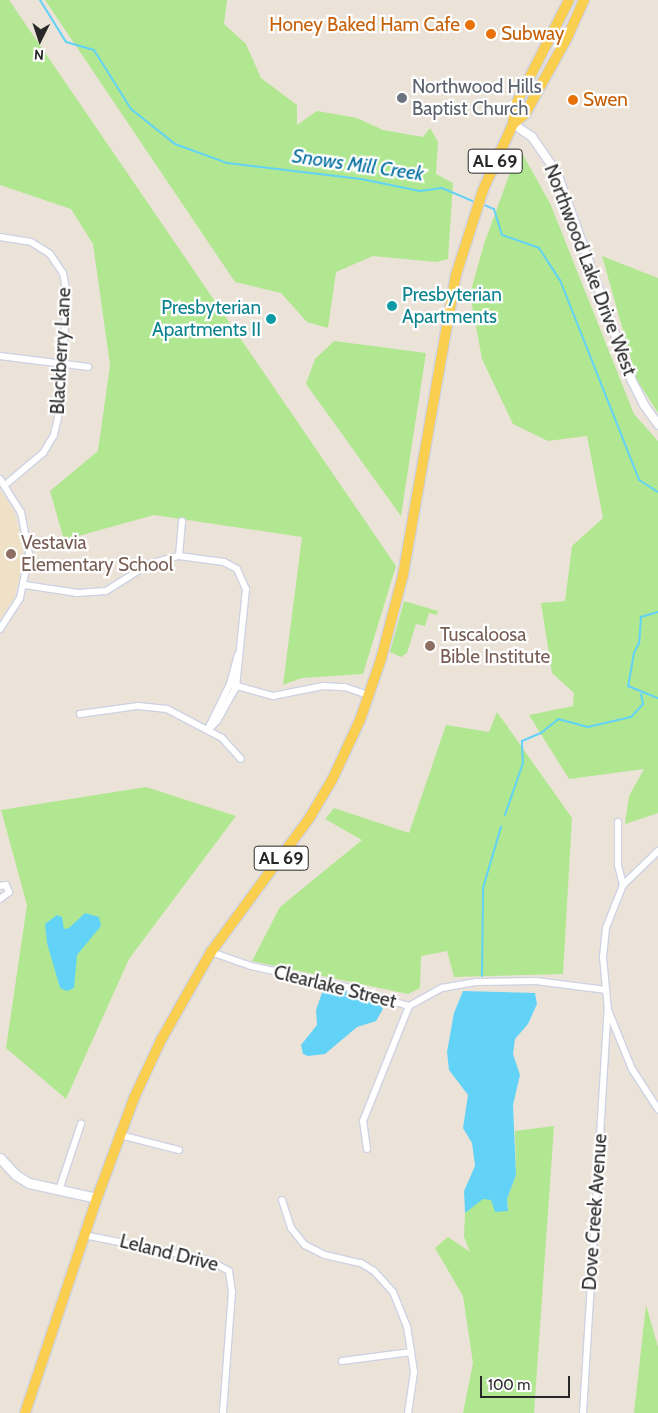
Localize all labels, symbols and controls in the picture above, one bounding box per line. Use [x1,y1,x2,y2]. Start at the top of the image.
place label: Honey Baked Ham Cafe [269,14,460,36]
north arrow [15,15,65,65]
marker: Honey Baked Ham Cafe [464,19,476,31]
place label: Subway [501,23,564,45]
marker: Subway [485,28,497,40]
text: N [33,46,45,64]
place label: Northwood Hills Baptist Church [412,76,542,120]
place label: Swen [583,89,628,111]
marker: Northwood Hills Baptist Church [396,92,408,104]
marker: Swen [567,94,579,106]
water label: Snows Mill Creek [291,144,425,186]
road number: AL 69 [468,146,522,177]
street label: Northwood Lake Drive West [539,161,641,379]
place label: Presbyterian Apartments [402,284,502,328]
street label: Blackberry Lane [46,287,76,415]
place label: Presbyterian Apartments II [152,297,261,341]
marker: Presbyterian Apartments [386,300,398,312]
marker: Presbyterian Apartments II [265,313,277,325]
place label: Vestavia Elementary School [21,532,173,576]
marker: Vestavia Elementary School [5,548,17,560]
place label: Tuscaloosa Bible Institute [440,624,550,668]
marker: Tuscaloosa Bible Institute [424,640,436,652]
road number: AL 69 [254,842,308,874]
street label: Clearlake Street [271,961,399,1013]
street label: Dove Creek Avenue [578,1133,612,1291]
street label: Leland Drive [117,1230,221,1276]
scale bar [483,1366,573,1398]
text: 100 m [488,1376,530,1394]

